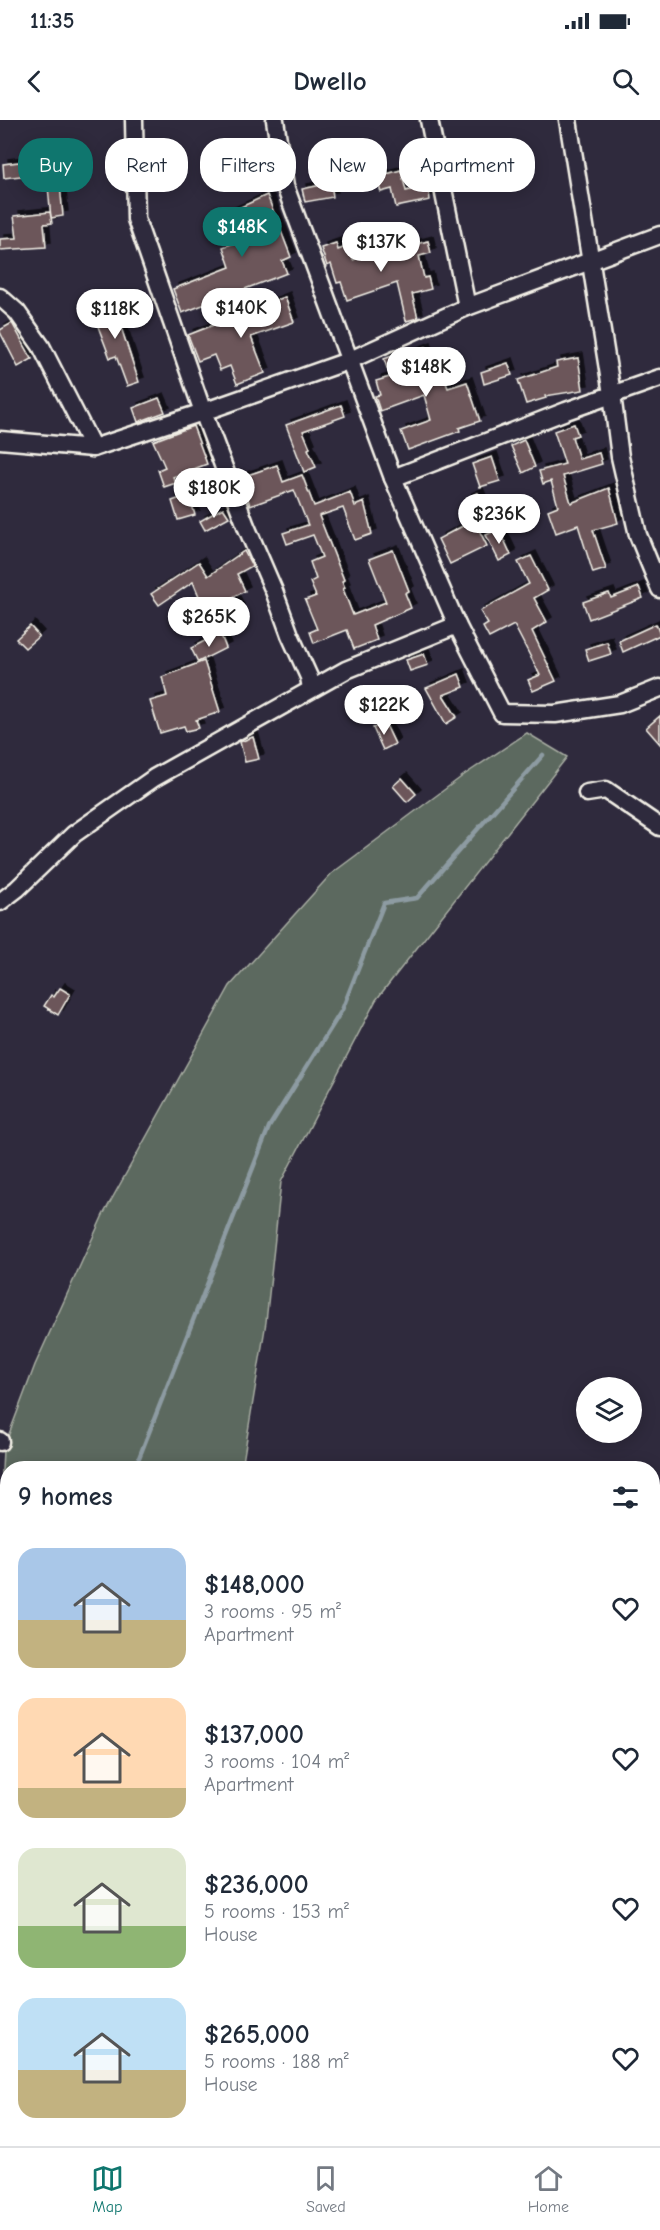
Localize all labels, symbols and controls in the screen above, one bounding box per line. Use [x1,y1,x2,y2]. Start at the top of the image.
text: 11:35 [30,8,74,34]
icon: back [18,65,51,98]
icon: search [609,65,642,98]
text: Dwello [293,66,367,97]
chip: Buy [18,138,93,192]
chip: Rent [105,138,188,192]
chip: Filters [200,138,296,192]
chip: New [308,138,387,192]
chip: Apartment [399,138,535,192]
pin: $148K [200,207,284,258]
text: $148K [217,215,267,238]
pin: $137K [339,222,423,273]
text: $137K [356,230,406,253]
pin: $140K [199,288,283,339]
pin: $118K [73,289,157,340]
text: $140K [215,296,267,319]
text: $118K [90,297,140,320]
pin: $148K [384,347,468,398]
text: $148K [401,355,451,378]
pin: $180K [172,468,256,519]
text: $180K [188,476,240,499]
pin: $236K [457,494,541,545]
text: $236K [472,502,526,525]
pin: $265K [167,597,251,648]
text: $265K [182,605,236,628]
pin: $122K [342,685,426,736]
text: $122K [358,693,410,716]
map controls [576,1377,642,1443]
button: layers [576,1377,642,1443]
icon: filters [609,1481,642,1514]
text: 9 homes [18,1482,113,1512]
text: $148,000 [204,1570,305,1600]
icon: home [66,1572,138,1644]
icon: heart [609,1592,642,1625]
text: 3 rooms · 95 m² [204,1600,341,1623]
text: Apartment [204,1623,294,1646]
text: $137,000 [204,1720,304,1750]
icon: home [66,1722,138,1794]
icon: heart [609,1742,642,1775]
text: 3 rooms · 104 m² [204,1750,349,1773]
text: Apartment [204,1773,294,1796]
text: $236,000 [204,1870,309,1900]
icon: home [66,1872,138,1944]
icon: heart [609,1892,642,1925]
text: 5 rooms · 153 m² [204,1900,349,1923]
text: House [204,1923,258,1946]
text: $265,000 [204,2020,310,2050]
icon: home [66,2022,138,2094]
icon: heart [609,2042,642,2075]
text: 5 rooms · 188 m² [204,2050,349,2073]
text: House [204,2073,258,2096]
tab: Map [91,2162,124,2216]
tab: Saved [306,2162,346,2216]
tab: Home [528,2162,569,2216]

